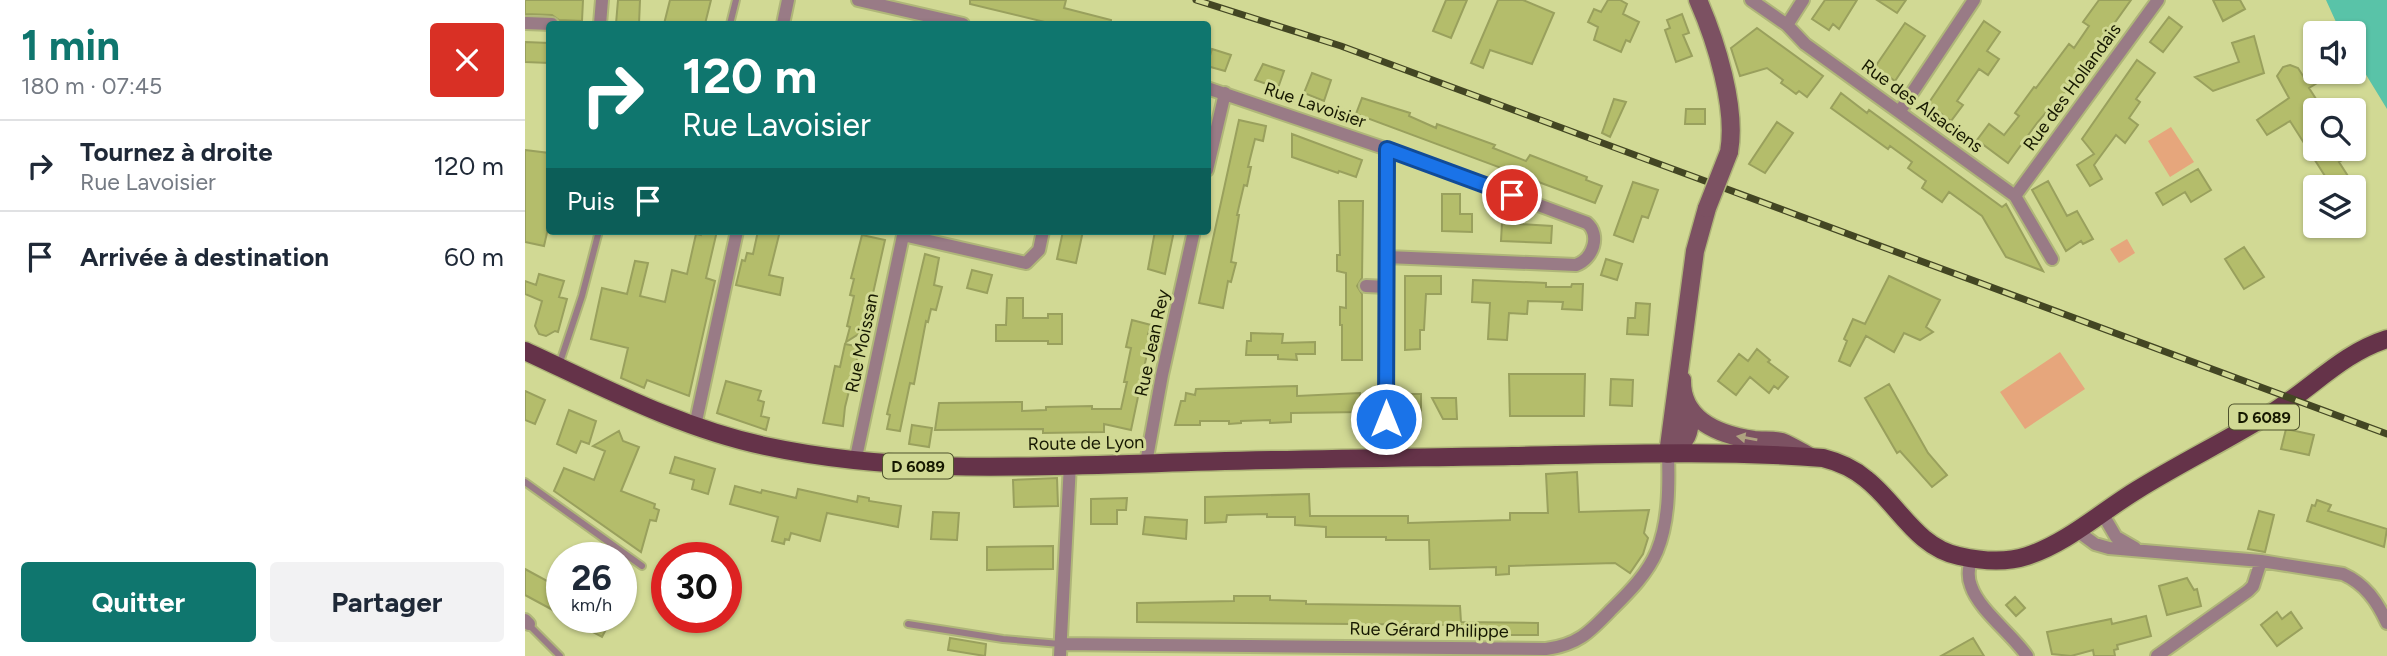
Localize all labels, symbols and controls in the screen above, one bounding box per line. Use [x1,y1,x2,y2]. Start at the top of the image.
street label: Rue des Hollandais [2018,19,2126,155]
text: 1 min [21,20,120,71]
map controls [2303,21,2366,238]
button: sound [2303,21,2366,84]
button: close [430,23,504,97]
text: 120 m [682,46,817,105]
icon: right [567,49,658,140]
street label: Rue des Alsaciens [1857,55,1987,157]
text: 180 m · 07:45 [21,72,162,100]
street label: Rue Lavoisier [1261,77,1369,133]
button: search [2303,98,2366,161]
text: Rue Lavoisier [682,106,871,144]
text: Tournez à droite [80,136,273,168]
icon: right [21,147,59,185]
text: 120 m [434,150,504,182]
pin [1482,165,1542,225]
text: Rue Lavoisier [80,168,216,196]
button: layers [2303,175,2366,238]
icon: arrive [1493,176,1531,214]
icon: arrive [629,182,667,220]
text: Puis [567,185,615,217]
icon: arrive [21,238,59,276]
text: Arrivée à destination [80,241,329,273]
text: 60 m [444,241,504,273]
street label: Rue Jean Rey [1130,287,1174,398]
street label: Rue Moissan [841,291,883,395]
position arrow [1349,382,1423,456]
road number: D 6089 [2229,404,2299,430]
street label: Route de Lyon [1028,431,1144,455]
one-way arrow [1736,433,1758,444]
road number: D 6089 [883,453,953,478]
speed limit sign: 30 [651,542,742,633]
text: 26 [571,557,612,599]
button: Quitter [21,562,256,642]
button: Partager [270,562,504,642]
text: km/h [571,594,612,616]
street label: Rue Gérard Philippe [1349,618,1509,642]

